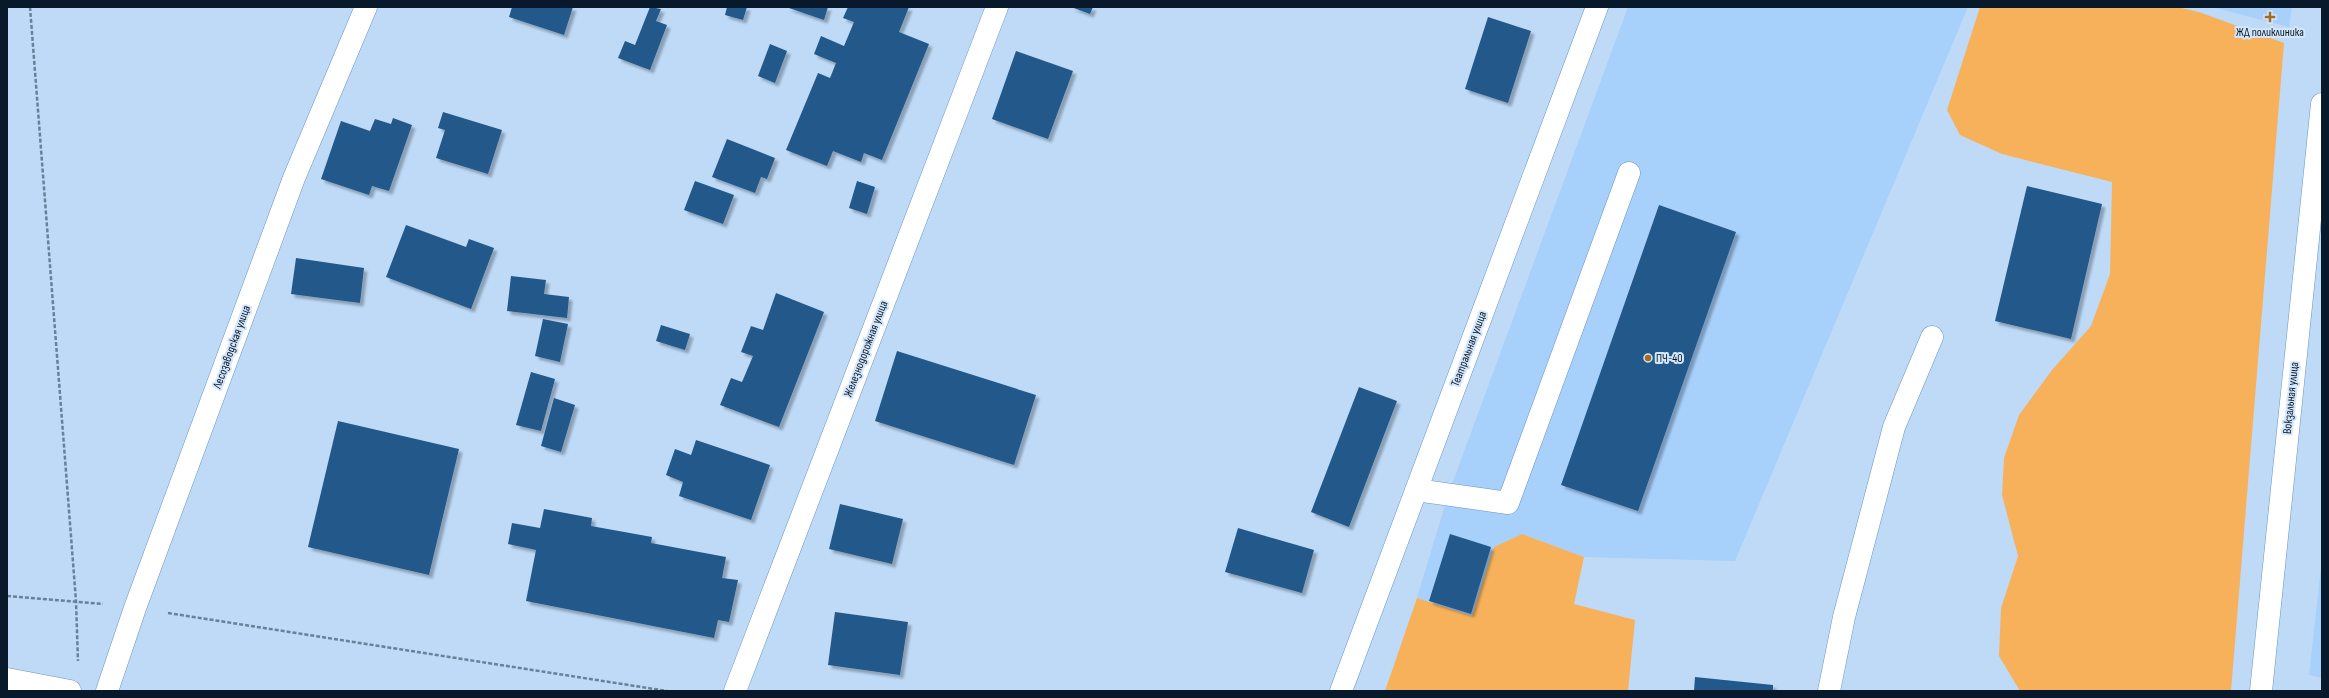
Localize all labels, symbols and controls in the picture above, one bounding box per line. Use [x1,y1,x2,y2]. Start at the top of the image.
marker: ЖД поликлиника [2264,11,2276,23]
place label: ЖД поликлиника [2236,25,2304,40]
street label: Железнодорожная улица [841,298,891,399]
street label: Лесозаводская улица [210,303,254,392]
street label: Театральная улица [1448,309,1490,389]
place label: ПЧ-40 [1656,351,1683,366]
marker: ПЧ-40 [1643,353,1653,363]
street label: Вокзальная улица [2280,361,2302,435]

